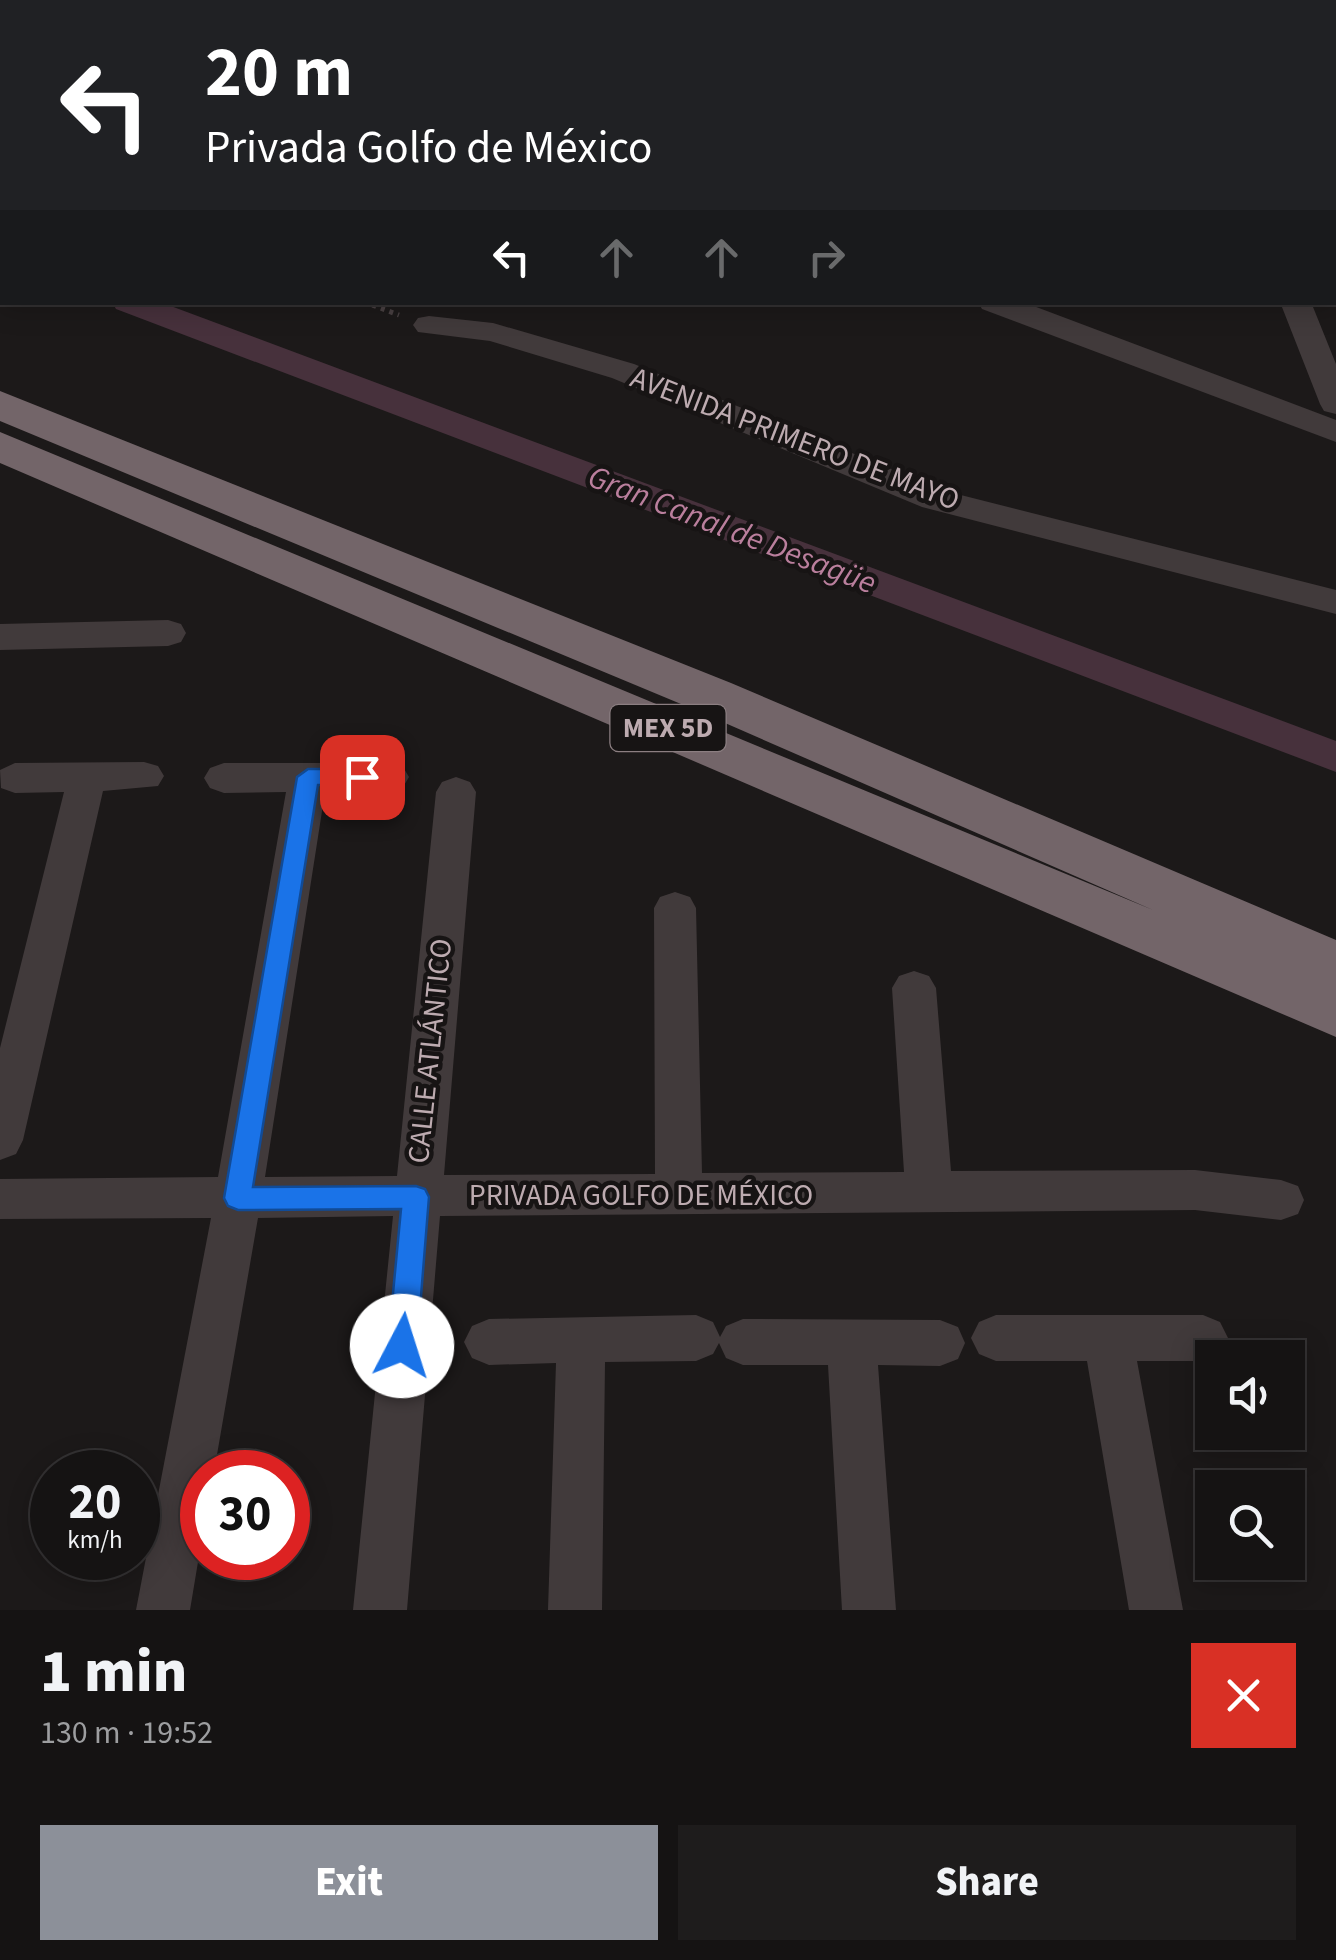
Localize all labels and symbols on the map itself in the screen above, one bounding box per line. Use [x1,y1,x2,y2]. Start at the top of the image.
street label: AVENIDA PRIMERO DE MAYO [624,356,966,522]
water label: Gran Canal de Desagüe [581,454,883,606]
road number: MEX 5D [610,705,726,751]
pin [320,735,405,820]
street label: CALLE ATLÁNTICO [397,937,463,1165]
street label: PRIVADA GOLFO DE MÉXICO [469,1174,813,1217]
position arrow [350,1294,454,1398]
speed limit sign: 30 [180,1450,310,1580]

